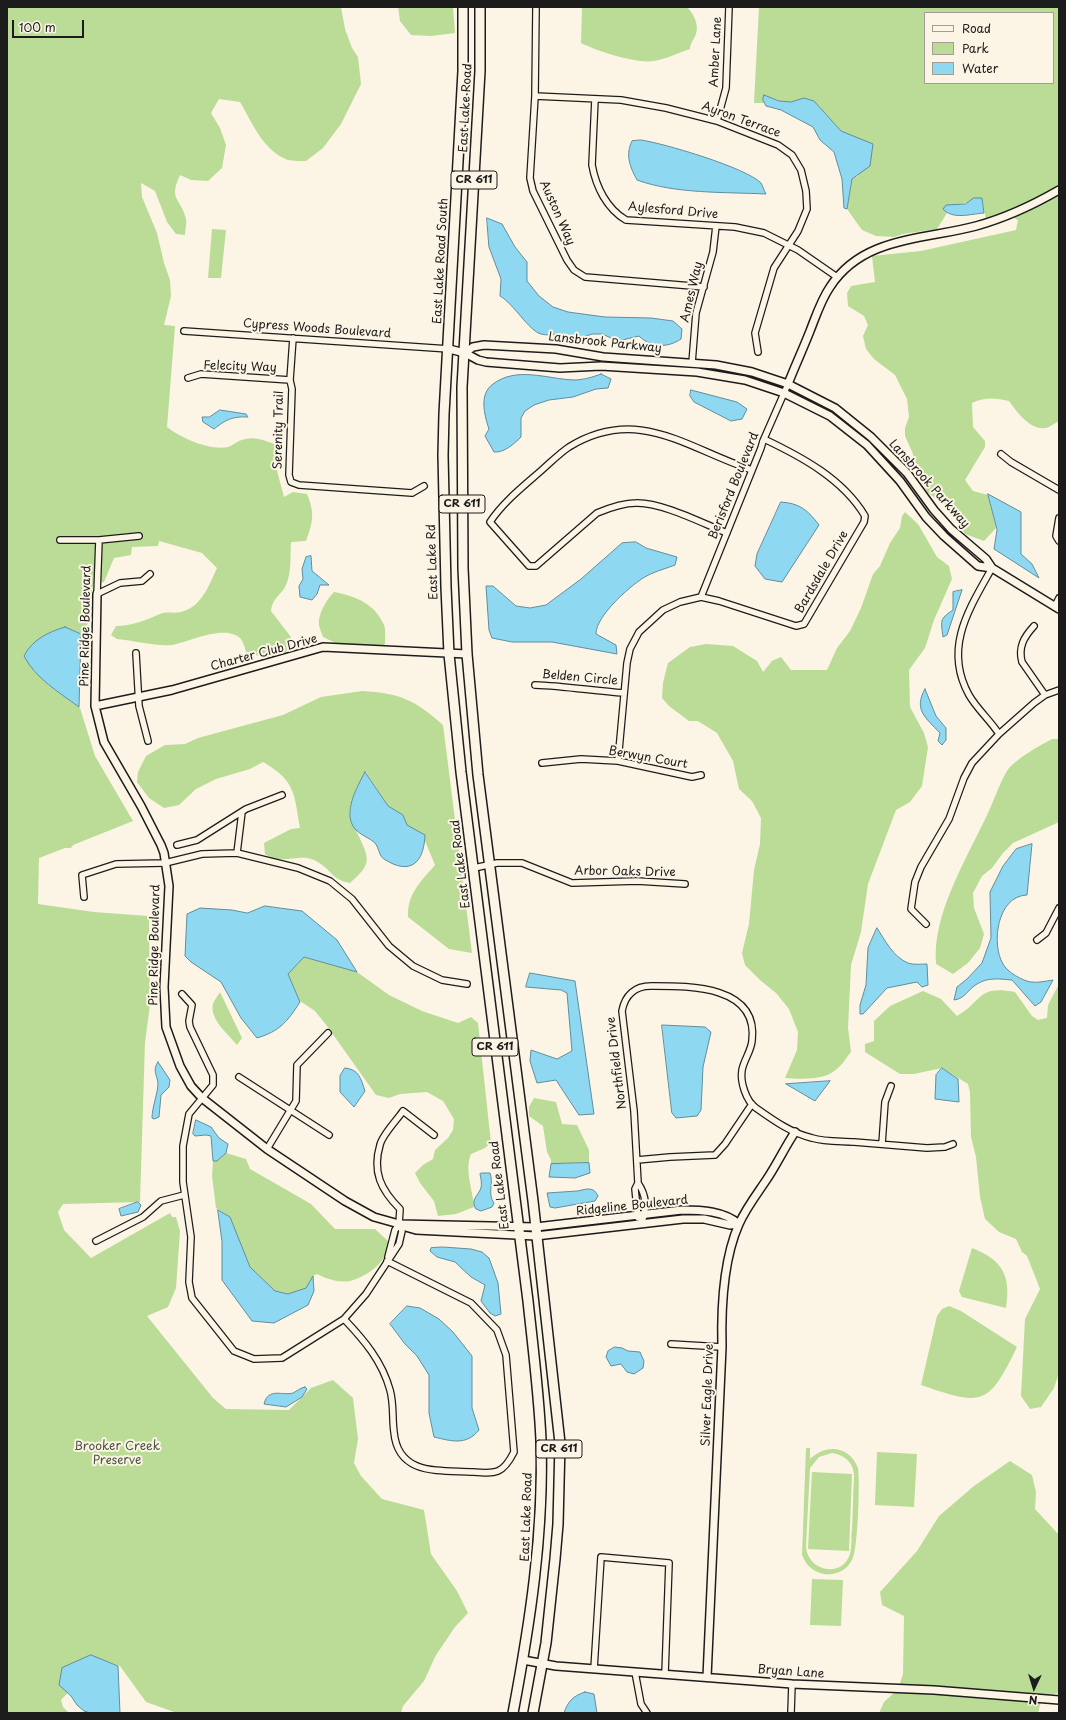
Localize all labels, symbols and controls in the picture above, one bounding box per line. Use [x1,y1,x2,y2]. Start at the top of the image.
scale bar [14,12,86,38]
legend [924,12,1054,84]
street label: Amber Lane [707,16,725,88]
text: 100 m [19,18,56,36]
text: Road [962,19,991,37]
text: Park [962,39,989,57]
text: Water [962,59,998,77]
street label: East Lake Road [456,63,476,153]
street label: Ayron Terrace [700,99,782,141]
road number: CR 611 [451,171,497,189]
street label: Auston Way [536,178,578,248]
street label: East Lake Road South [431,198,451,324]
street label: Aylesford Drive [627,200,719,222]
street label: Ames Way [678,260,706,324]
street label: Cypress Woods Boulevard [243,317,391,341]
street label: Lansbrook Parkway [548,330,662,356]
street label: Felecity Way [203,359,277,375]
street label: Serenity Trail [271,391,287,469]
street label: Berisford Boulevard [706,430,762,542]
street label: Lansbrook Parkway [886,437,972,531]
road number: CR 611 [439,495,485,513]
street label: East Lake Rd [424,524,442,600]
street label: Bardsdale Drive [793,528,851,616]
street label: Pine Ridge Boulevard [78,565,94,687]
street label: Charter Club Drive [209,632,319,674]
street label: Belden Circle [541,668,619,688]
street label: Berwyn Court [607,744,689,772]
street label: East Lake Road [448,819,474,909]
street label: Arbor Oaks Drive [574,864,676,880]
street label: Pine Ridge Boulevard [147,884,163,1006]
street label: Northfield Drive [604,1016,630,1110]
road number: CR 611 [472,1038,518,1056]
street label: East Lake Road [487,1140,513,1230]
street label: Ridgeline Boulevard [575,1193,689,1219]
street label: Silver Eagle Drive [699,1343,717,1447]
park label: Brooker Creek Preserve [74,1440,160,1468]
road number: CR 611 [536,1440,582,1458]
street label: East Lake Road [518,1472,536,1562]
street label: Bryan Lane [757,1662,825,1682]
north arrow [1014,1668,1054,1708]
text: N [1028,1692,1038,1709]

